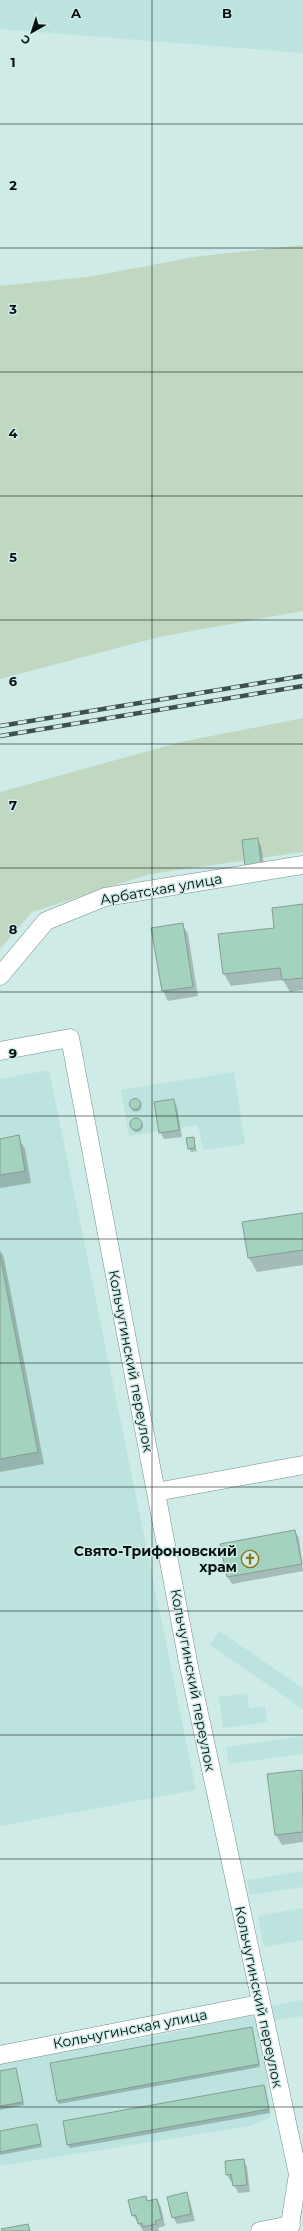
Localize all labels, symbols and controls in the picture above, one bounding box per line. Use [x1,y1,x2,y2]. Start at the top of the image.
text: A [70,5,82,21]
text: B [222,5,232,21]
north arrow [12,12,52,52]
text: С [18,32,33,48]
text: 1 [10,54,16,70]
text: 2 [9,177,17,193]
text: 3 [8,301,17,317]
text: 4 [9,425,18,441]
text: 5 [9,549,17,565]
text: 6 [9,673,18,689]
text: 7 [9,797,17,813]
street label: Арбатская улица [99,869,223,909]
text: 8 [9,921,18,937]
text: 9 [9,1045,17,1061]
street label: Кольчугинский переулок [104,1268,158,1454]
place label: Свято-Трифоновский храм [74,1542,237,1576]
church icon: Свято-Трифоновский храм [240,1549,260,1569]
street label: Кольчугинский переулок [166,1587,220,1773]
street label: Кольчугинский переулок [231,1904,287,2090]
street label: Кольчугинская улица [51,2005,209,2053]

